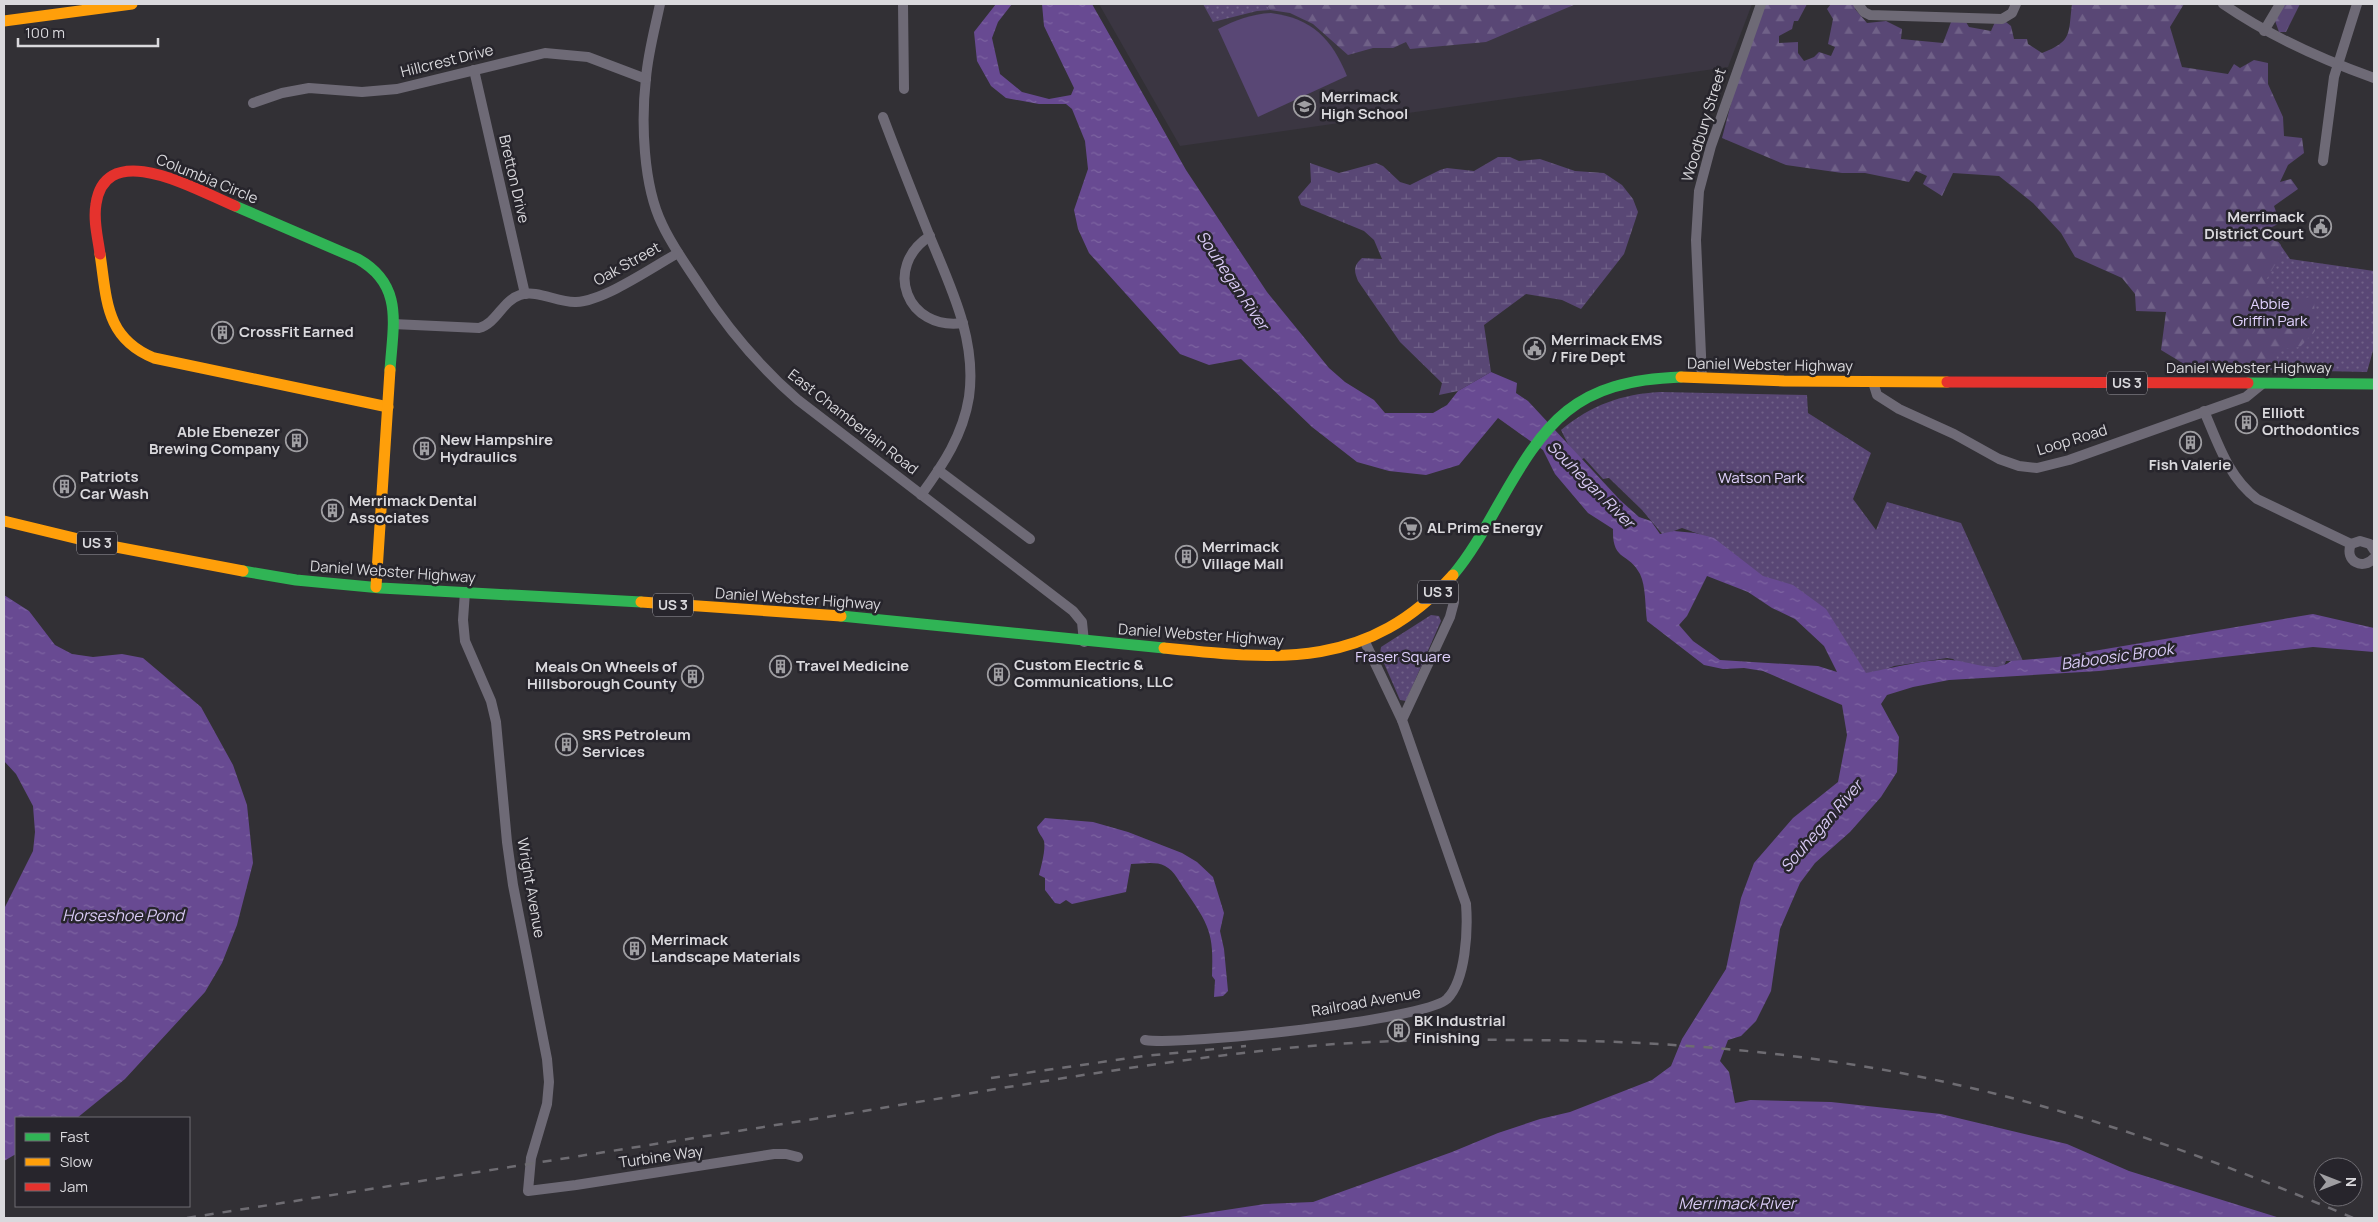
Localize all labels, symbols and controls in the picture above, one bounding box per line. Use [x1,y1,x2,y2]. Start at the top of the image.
scale bar [18,15,158,47]
text: 100 m [25,22,65,43]
street label: Hillcrest Drive [398,39,496,82]
street label: Woodbury Street [1676,65,1731,184]
place label: Merrimack High School [1321,86,1408,124]
school or university icon: Merrimack High School [1293,94,1317,118]
street label: Bretton Drive [494,133,535,225]
street label: Columbia Circle [153,149,262,209]
place label: Merrimack District Court [2204,206,2305,244]
public building icon: Merrimack District Court [2308,214,2332,238]
water label: Souhegan River [1192,226,1276,336]
street label: Oak Street [589,237,664,291]
park label: Abbie Griffin Park [2233,293,2308,331]
building icon: CrossFit Earned [211,320,235,344]
place label: CrossFit Earned [239,321,354,342]
place label: Merrimack EMS / Fire Dept [1551,329,1662,367]
public building icon: Merrimack EMS / Fire Dept [1523,337,1547,361]
street label: Daniel Webster Highway [1687,353,1853,376]
street label: Daniel Webster Highway [2166,357,2332,378]
street label: East Chamberlain Road [784,364,923,479]
road number: US 3 [2107,372,2147,394]
place label: Elliott Orthodontics [2262,402,2360,440]
building icon: Elliott Orthodontics [2234,410,2258,434]
street label: Loop Road [2034,419,2110,460]
place label: Able Ebenezer Brewing Company [149,421,281,459]
building icon: Able Ebenezer Brewing Company [284,429,308,453]
place label: New Hampshire Hydraulics [440,429,553,467]
building icon: Fish Valerie [2178,430,2202,454]
water label: Souhegan River [1542,435,1641,534]
building icon: New Hampshire Hydraulics [412,437,436,461]
place label: Fish Valerie [2149,454,2231,475]
place label: Patriots Car Wash [80,466,149,504]
park label: Watson Park [1718,467,1805,488]
building icon: Patriots Car Wash [52,474,76,498]
place label: Merrimack Dental Associates [349,490,477,528]
building icon: Merrimack Dental Associates [321,498,345,522]
supermarket icon: AL Prime Energy [1399,516,1423,540]
place label: AL Prime Energy [1427,517,1543,538]
road number: US 3 [77,532,117,554]
place label: Merrimack Village Mall [1202,536,1284,574]
building icon: Merrimack Village Mall [1174,544,1198,568]
street label: Daniel Webster Highway [310,555,477,588]
road number: US 3 [1418,580,1458,604]
street label: Daniel Webster Highway [715,582,882,615]
road number: US 3 [653,594,693,616]
street label: Daniel Webster Highway [1118,618,1285,651]
water label: Baboosic Brook [2059,637,2177,675]
park label: Fraser Square [1355,646,1451,667]
building icon: Travel Medicine [768,654,792,678]
place label: Custom Electric & Communications, LLC [1014,654,1174,692]
place label: Travel Medicine [796,655,909,676]
place label: Meals On Wheels of Hillsborough County [527,656,678,694]
building icon: Custom Electric & Communications, LLC [986,662,1010,686]
building icon: Meals On Wheels of Hillsborough County [681,664,705,688]
place label: SRS Petroleum Services [582,724,691,762]
building icon: SRS Petroleum Services [554,732,578,756]
water label: Souhegan River [1775,774,1869,877]
street label: Wright Avenue [512,836,551,940]
water label: Horseshoe Pond [62,904,186,926]
place label: Merrimack Landscape Materials [651,929,800,967]
building icon: Merrimack Landscape Materials [623,937,647,961]
street label: Railroad Avenue [1310,982,1422,1021]
place label: BK Industrial Finishing [1414,1010,1506,1048]
building icon: BK Industrial Finishing [1386,1018,1410,1042]
legend [15,1117,190,1207]
text: Fast [60,1126,89,1147]
street label: Turbine Way [618,1140,704,1173]
text: Slow [60,1151,93,1172]
north arrow [2313,1157,2363,1207]
text: Jam [60,1176,88,1197]
text: N [2342,1177,2361,1187]
water label: Merrimack River [1678,1192,1798,1214]

